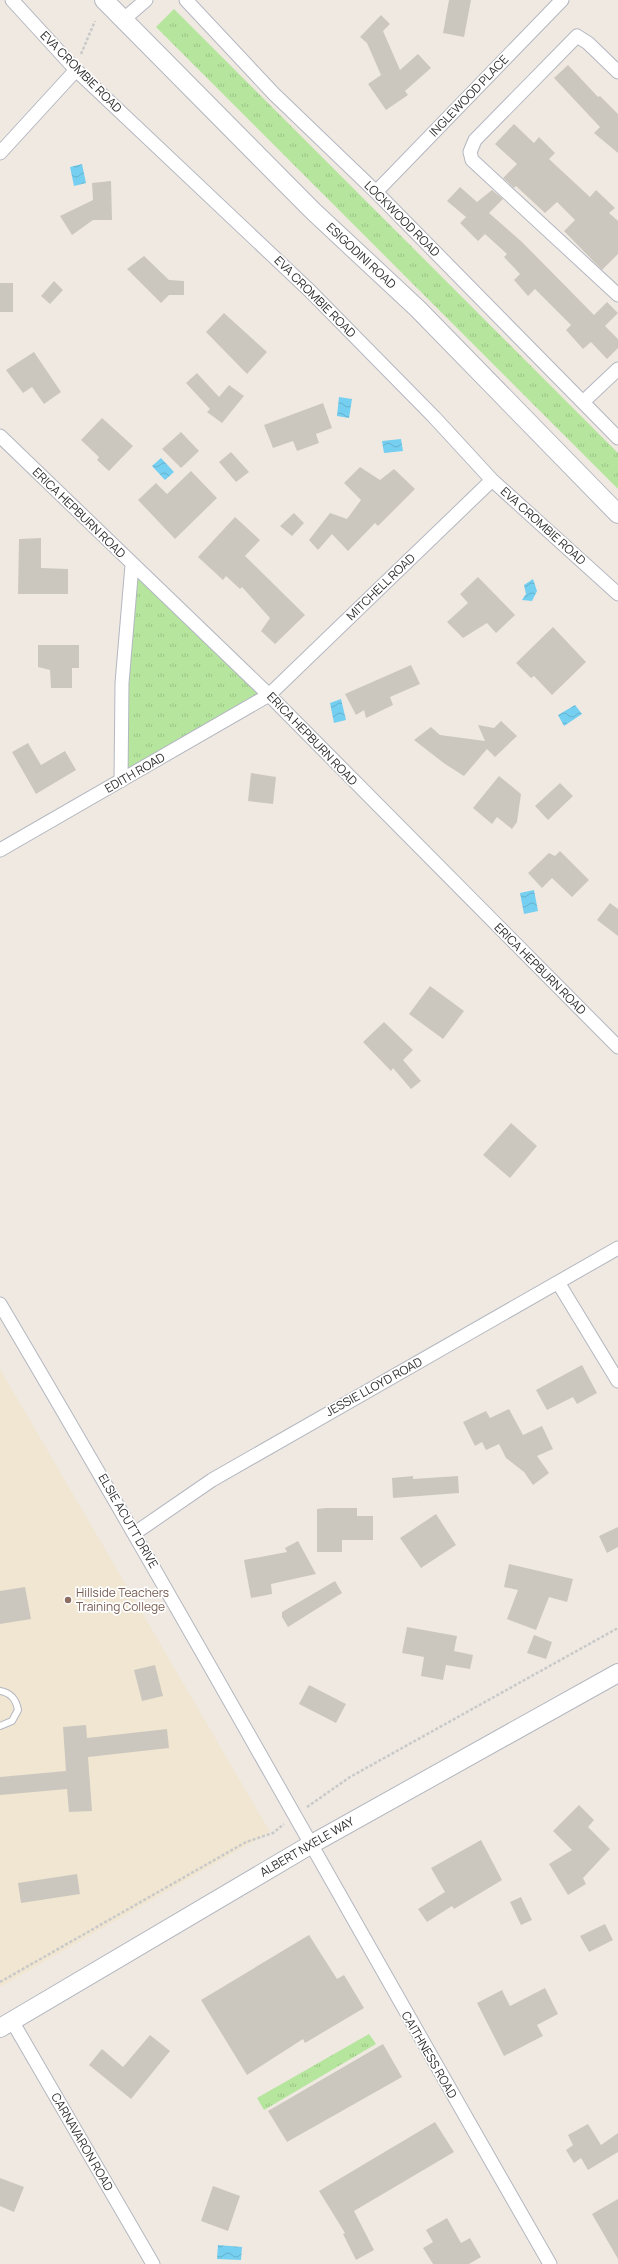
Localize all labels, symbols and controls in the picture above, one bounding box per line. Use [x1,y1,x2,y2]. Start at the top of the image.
street label: EVA CROMBIE ROAD [37,27,126,116]
street label: INGLEWOOD PLACE [425,51,512,140]
street label: LOCKWOOD ROAD [361,177,444,260]
street label: ESIGODINI ROAD [323,219,400,292]
street label: EVA CROMBIE ROAD [271,252,360,341]
street label: ERICA HEPBURN ROAD [29,464,130,562]
street label: EVA CROMBIE ROAD [497,483,590,568]
street label: MITCHELL ROAD [343,549,419,624]
street label: ERICA HEPBURN ROAD [263,688,361,789]
street label: EDITH ROAD [101,748,168,797]
street label: ERICA HEPBURN ROAD [491,919,590,1018]
street label: JESSIE LLOYD ROAD [322,1353,425,1420]
street label: ELSIE ACUTT DRIVE [94,1470,162,1571]
place label: Hillside Teachers Training College [76,1584,169,1615]
marker: Hillside Teachers Training College [63,1595,73,1605]
street label: ALBERT NXELE WAY [256,1812,357,1881]
street label: CAITHNESS ROAD [398,2008,461,2101]
street label: CARNAVARON ROAD [47,2089,118,2194]

